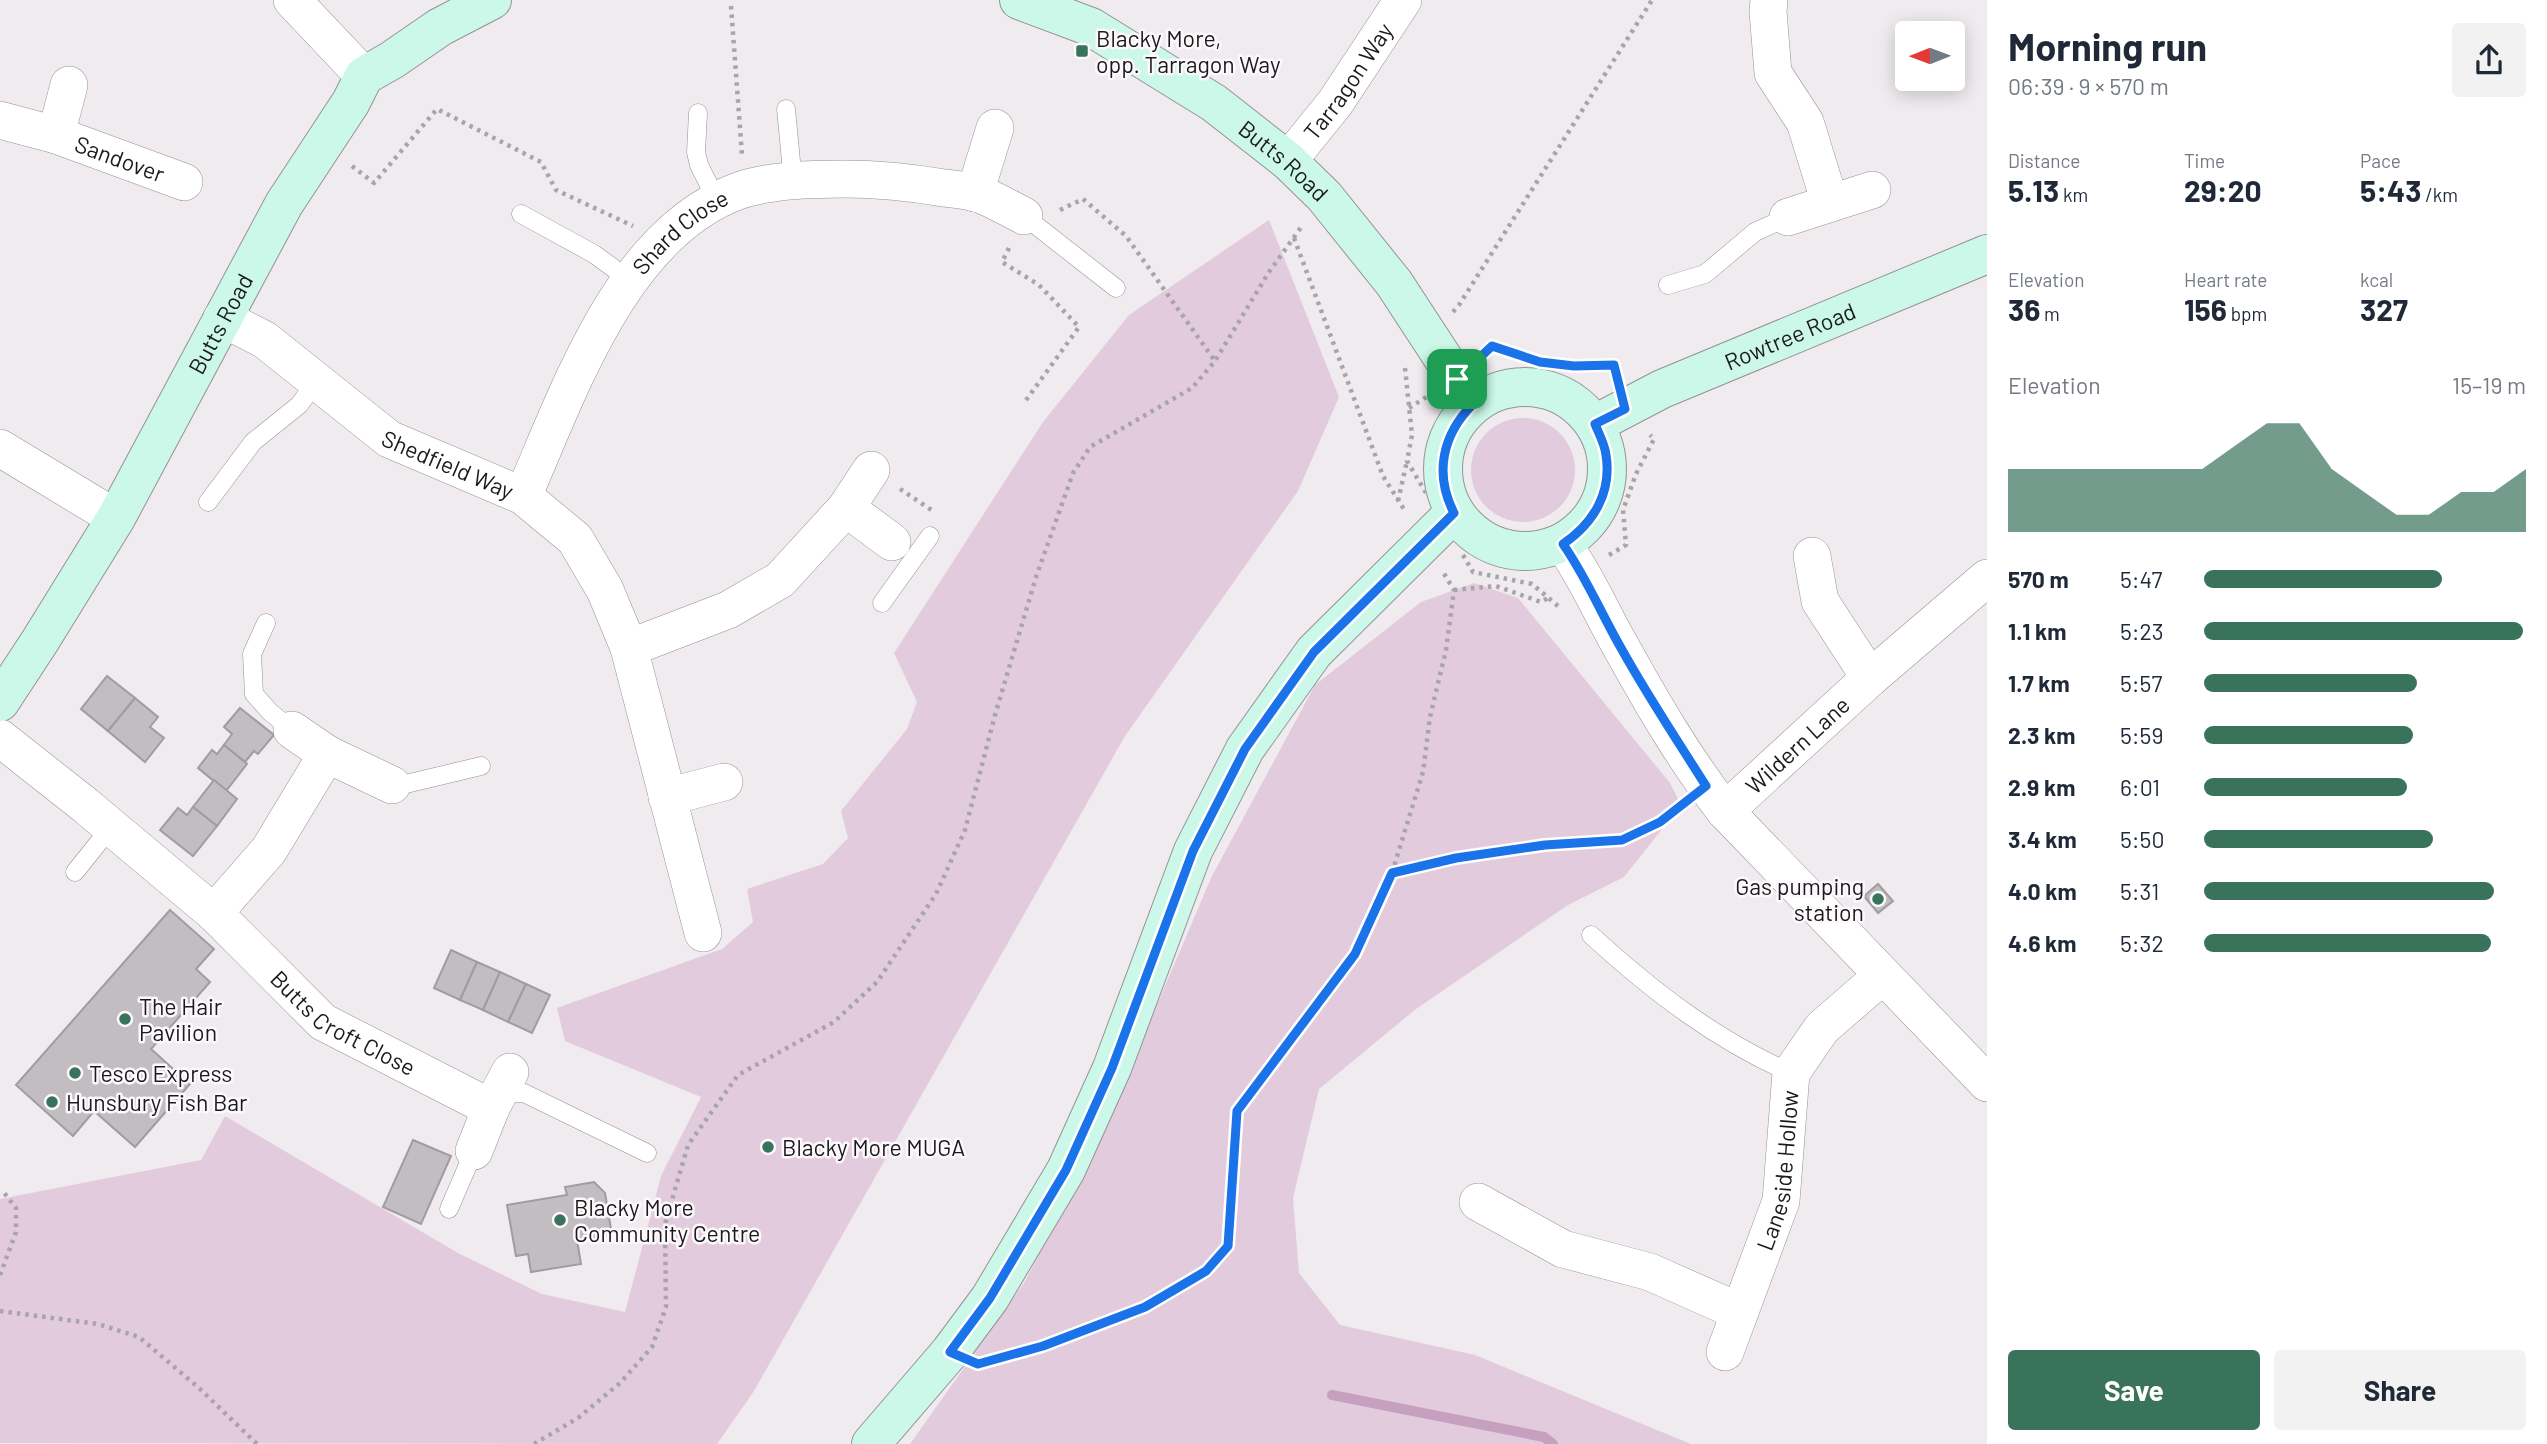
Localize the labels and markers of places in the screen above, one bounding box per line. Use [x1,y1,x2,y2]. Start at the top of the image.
place label: Blacky More, opp. Tarragon Way [1096,24,1281,78]
marker: Blacky More, opp. Tarragon Way [1074,43,1090,59]
pin [1427,349,1487,409]
place label: Gas pumping station [1735,872,1864,926]
marker: Gas pumping station [1870,891,1886,907]
place label: The Hair Pavilion [139,992,223,1046]
marker: The Hair Pavilion [117,1011,133,1027]
place label: Tesco Express [89,1059,232,1087]
marker: Tesco Express [67,1065,83,1081]
place label: Hunsbury Fish Bar [66,1088,248,1116]
marker: Hunsbury Fish Bar [44,1094,60,1110]
place label: Blacky More MUGA [782,1133,965,1161]
marker: Blacky More MUGA [760,1139,776,1155]
place label: Blacky More Community Centre [574,1193,760,1247]
marker: Blacky More Community Centre [552,1212,568,1228]

